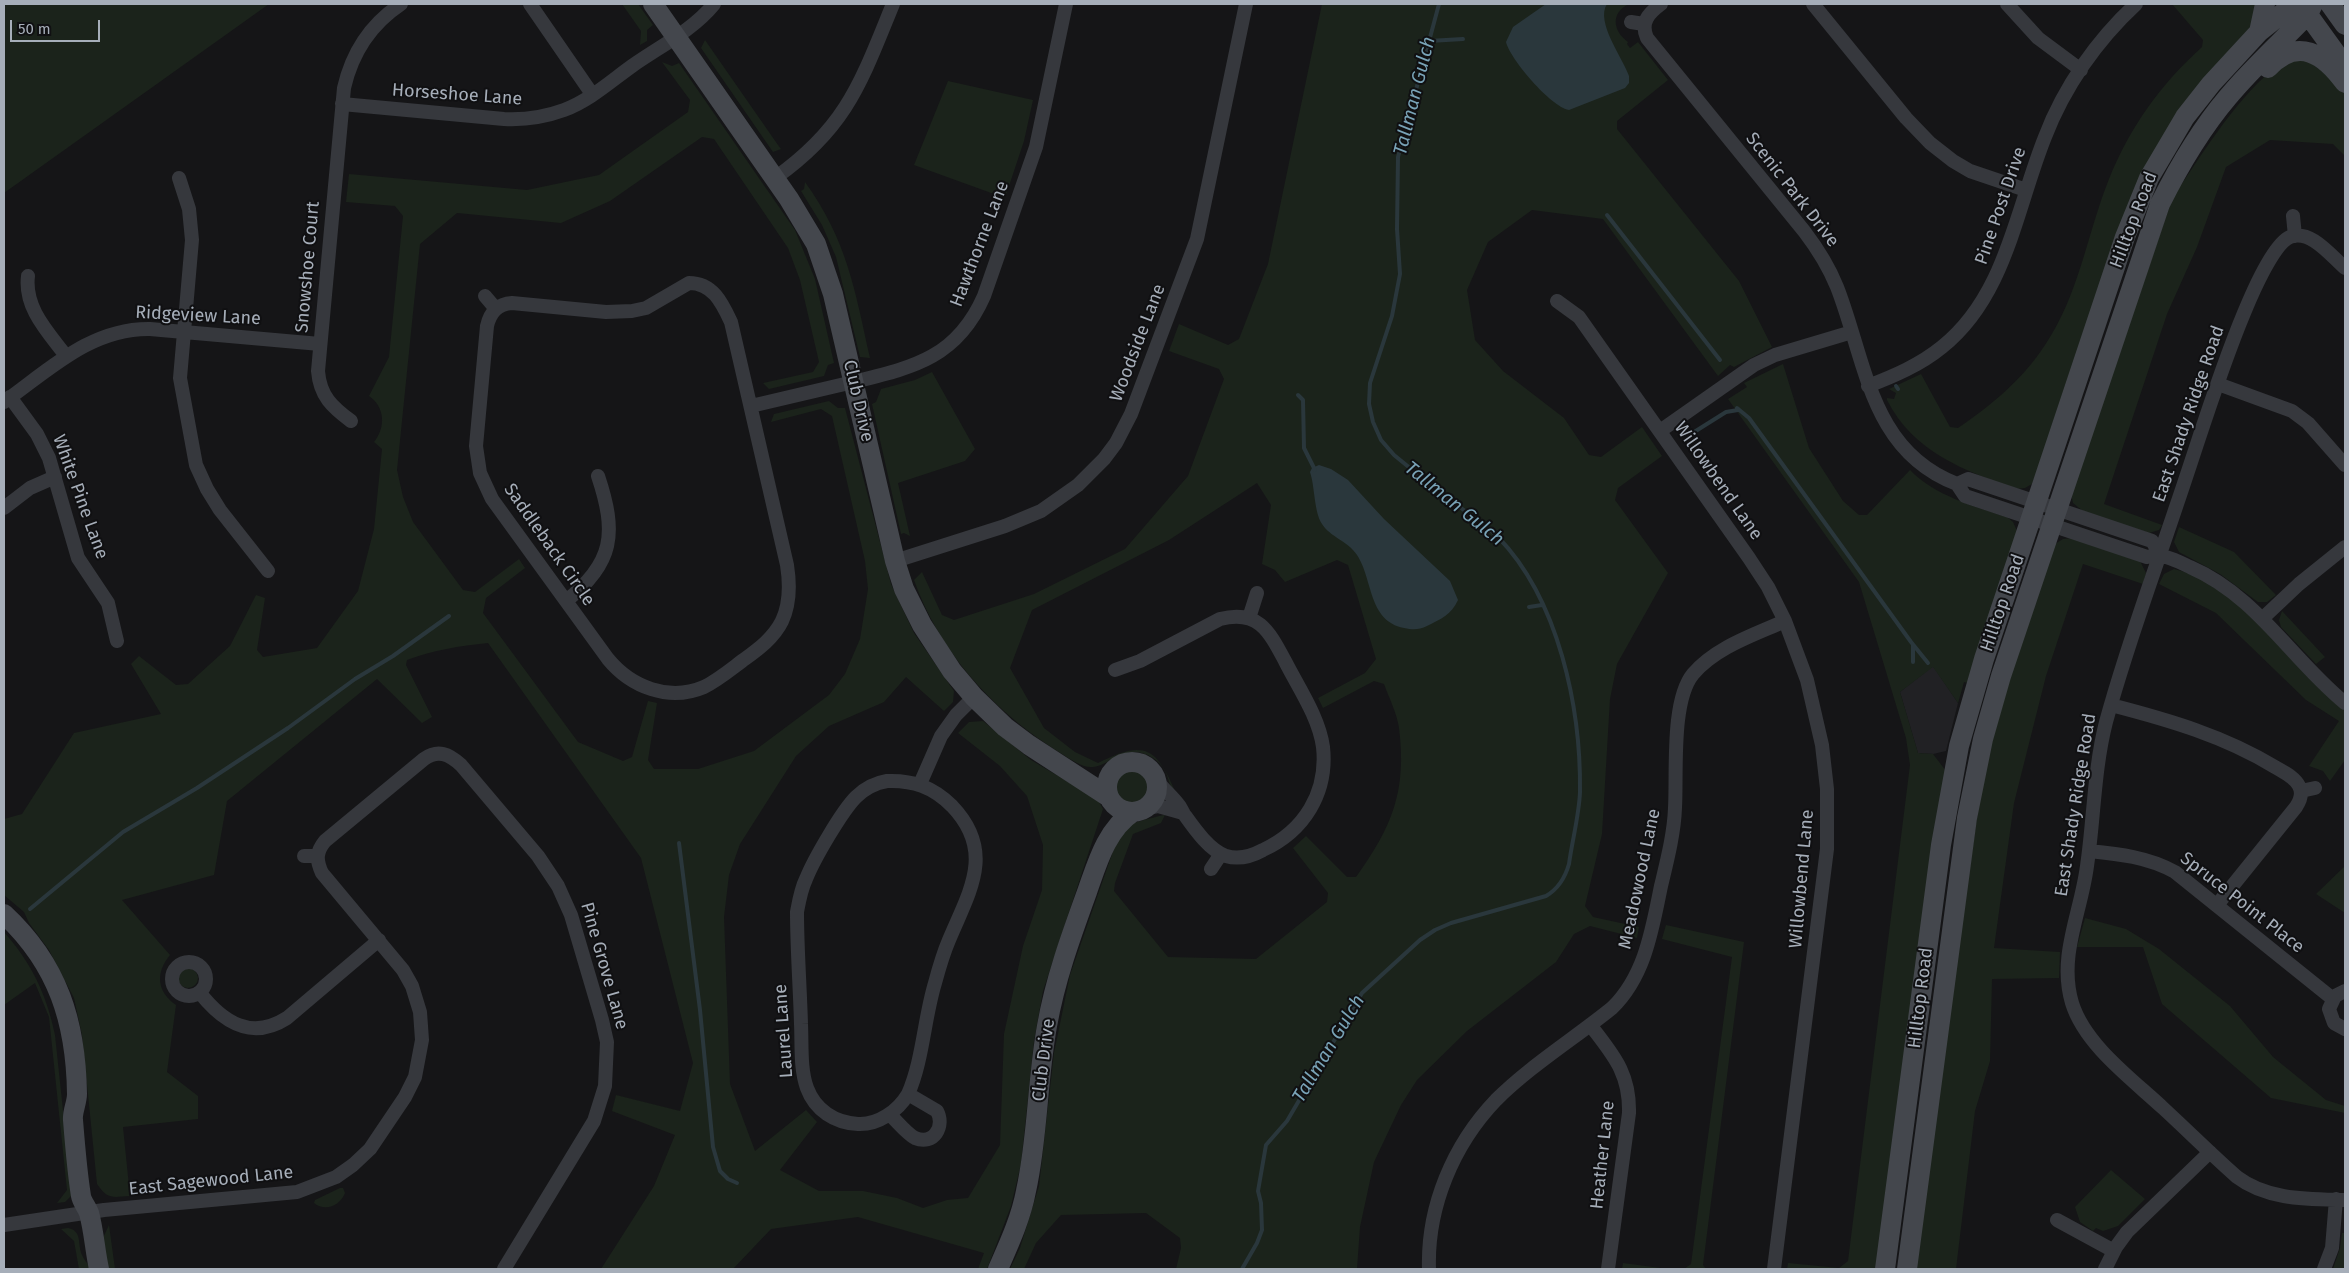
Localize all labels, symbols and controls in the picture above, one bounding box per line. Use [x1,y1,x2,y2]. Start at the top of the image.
scale bar [12,10,102,42]
text: 50 m [18,20,51,38]
water label: Tallman Gulch [1389,34,1441,158]
street label: Horseshoe Lane [391,80,523,110]
street label: Scenic Park Drive [1741,128,1843,252]
street label: Pine Post Drive [1971,144,2031,268]
street label: Hilltop Road [2106,169,2162,271]
street label: Hawthorne Lane [946,178,1014,310]
street label: Snowshoe Court [291,200,325,334]
street label: Woodside Lane [1106,281,1170,405]
street label: Ridgeview Lane [135,302,261,330]
street label: East Shady Ridge Road [2149,323,2229,505]
street label: Club Drive [838,358,878,444]
street label: Willowbend Lane [1669,418,1767,544]
street label: White Pine Lane [47,432,113,562]
water label: Tallman Gulch [1400,457,1508,551]
street label: Saddleback Circle [499,480,599,610]
street label: Hilltop Road [1976,551,2030,655]
street label: East Shady Ridge Road [2051,712,2101,898]
street label: Meadowood Lane [1615,807,1665,951]
street label: Willowbend Lane [1785,809,1819,949]
street label: Spruce Point Place [2176,848,2308,958]
street label: Pine Grove Lane [576,900,632,1032]
street label: Hilltop Road [1904,946,1938,1050]
street label: Laurel Lane [770,983,798,1079]
water label: Tallman Gulch [1288,991,1370,1107]
street label: Club Drive [1028,1017,1060,1103]
street label: Heather Lane [1587,1100,1619,1210]
street label: East Sagewood Lane [128,1162,294,1200]

